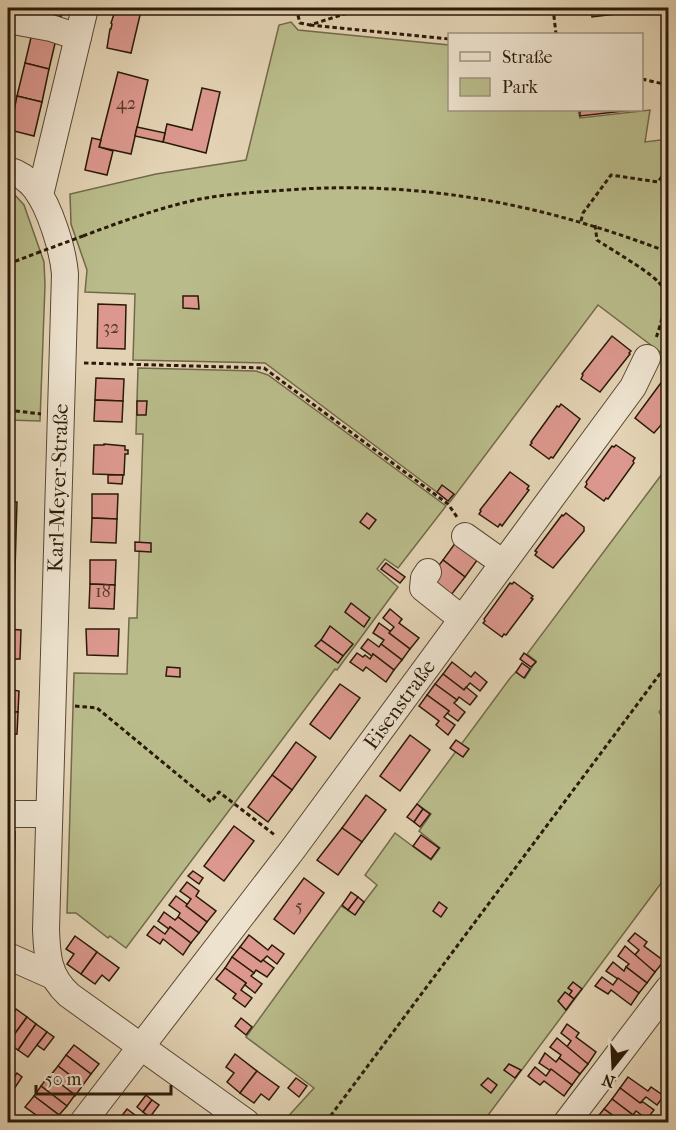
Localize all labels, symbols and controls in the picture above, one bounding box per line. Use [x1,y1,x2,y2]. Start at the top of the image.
legend [448,33,643,111]
text: Straße [502,47,553,68]
text: Park [502,77,539,98]
house number: 42 [116,93,136,114]
house number: 32 [103,317,119,338]
street label: Karl-Meyer-Straße [43,403,73,573]
house number: 18 [95,581,111,602]
street label: Eisenstraße [359,655,440,754]
house number: 5 [295,896,303,917]
north arrow [583,1037,643,1097]
scale bar [36,1058,171,1096]
text: 50 m [45,1069,82,1090]
text: N [599,1070,617,1092]

